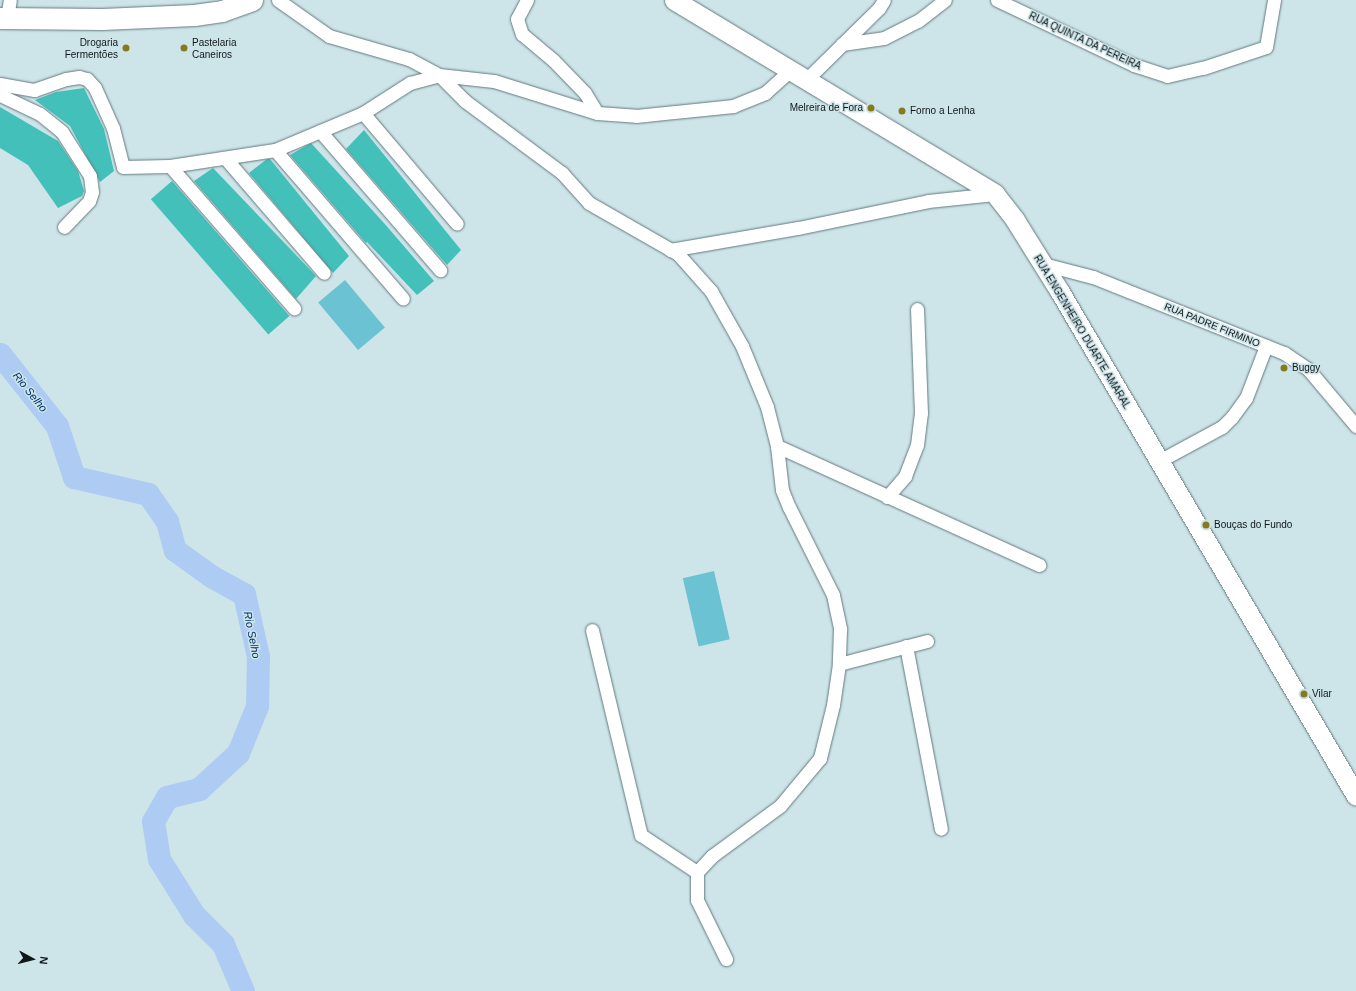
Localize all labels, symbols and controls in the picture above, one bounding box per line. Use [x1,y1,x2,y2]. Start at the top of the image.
street label: RUA QUINTA DA PEREIRA [1026,9,1144,73]
place label: Drogaria Fermentões [65,36,118,60]
place label: Pastelaria Caneiros [192,36,236,60]
marker: Drogaria Fermentões [121,43,131,53]
marker: Pastelaria Caneiros [179,43,189,53]
place label: Melreira de Fora [790,102,863,114]
marker: Melreira de Fora [866,103,876,113]
place label: Forno a Lenha [910,105,975,117]
marker: Forno a Lenha [897,106,907,116]
street label: RUA ENGENHEIRO DUARTE AMARAL [1031,252,1133,412]
street label: RUA PADRE FIRMINO [1162,300,1262,350]
place label: Buggy [1292,362,1320,374]
marker: Buggy [1279,363,1289,373]
water label: Rio Selho [10,369,50,415]
place label: Bouças do Fundo [1214,519,1292,531]
marker: Bouças do Fundo [1201,520,1211,530]
water label: Rio Selho [241,610,263,660]
place label: Vilar [1312,688,1332,700]
marker: Vilar [1299,689,1309,699]
north arrow [12,939,52,979]
text: N [37,956,50,965]

